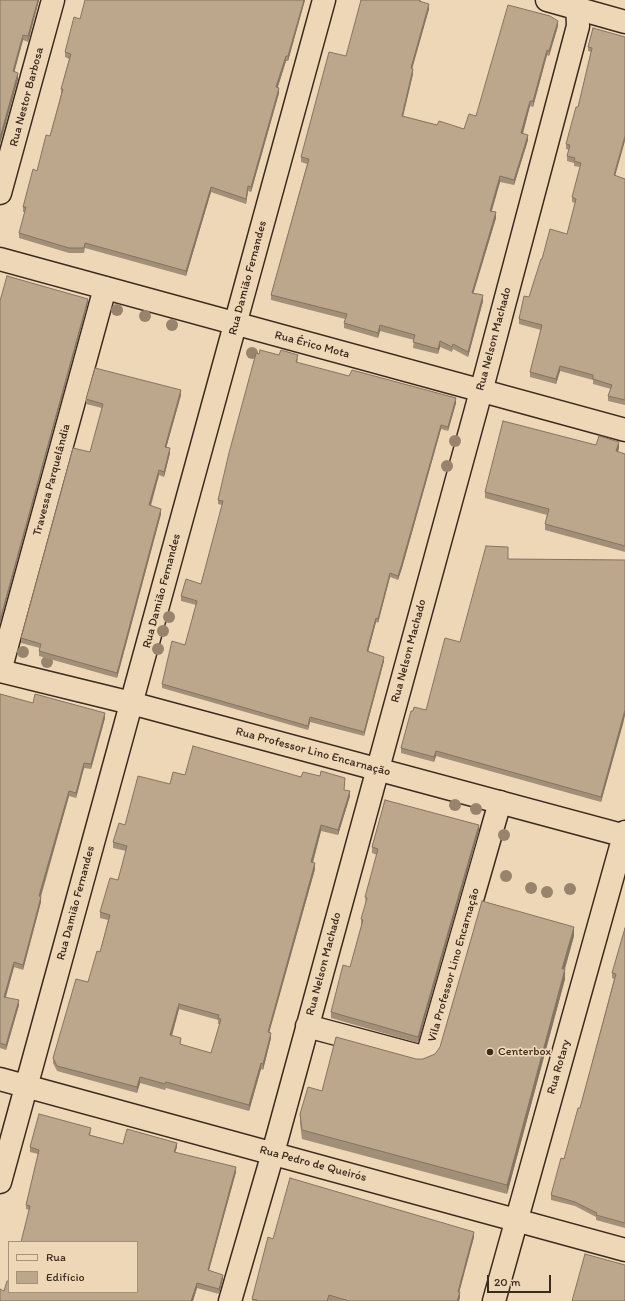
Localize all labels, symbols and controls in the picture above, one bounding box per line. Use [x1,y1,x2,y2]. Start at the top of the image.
street label: Rua Nestor Barbosa [7,46,47,148]
street label: Rua Damião Fernandes [226,219,270,337]
street label: Rua Nelson Machado [473,286,515,392]
street label: Rua Érico Mota [273,328,351,362]
street label: Travessa Parquelândia [30,422,74,538]
street label: Rua Damião Fernandes [140,532,184,650]
street label: Rua Nelson Machado [388,598,430,704]
street label: Rua Professor Lino Encarnação [234,724,392,780]
street label: Rua Damião Fernandes [54,844,98,962]
street label: Vila Professor Lino Encarnação [425,886,483,1044]
street label: Rua Nelson Machado [303,911,345,1017]
street label: Rua Rotary [544,1038,574,1096]
place label: Centerbox [498,1045,551,1059]
marker: Centerbox [485,1047,495,1057]
street label: Rua Pedro de Queirós [258,1143,368,1185]
legend [8,1241,138,1293]
text: Rua [46,1250,66,1264]
scale bar [489,1267,553,1293]
text: Edifício [46,1270,85,1284]
text: 20 m [494,1275,521,1289]

